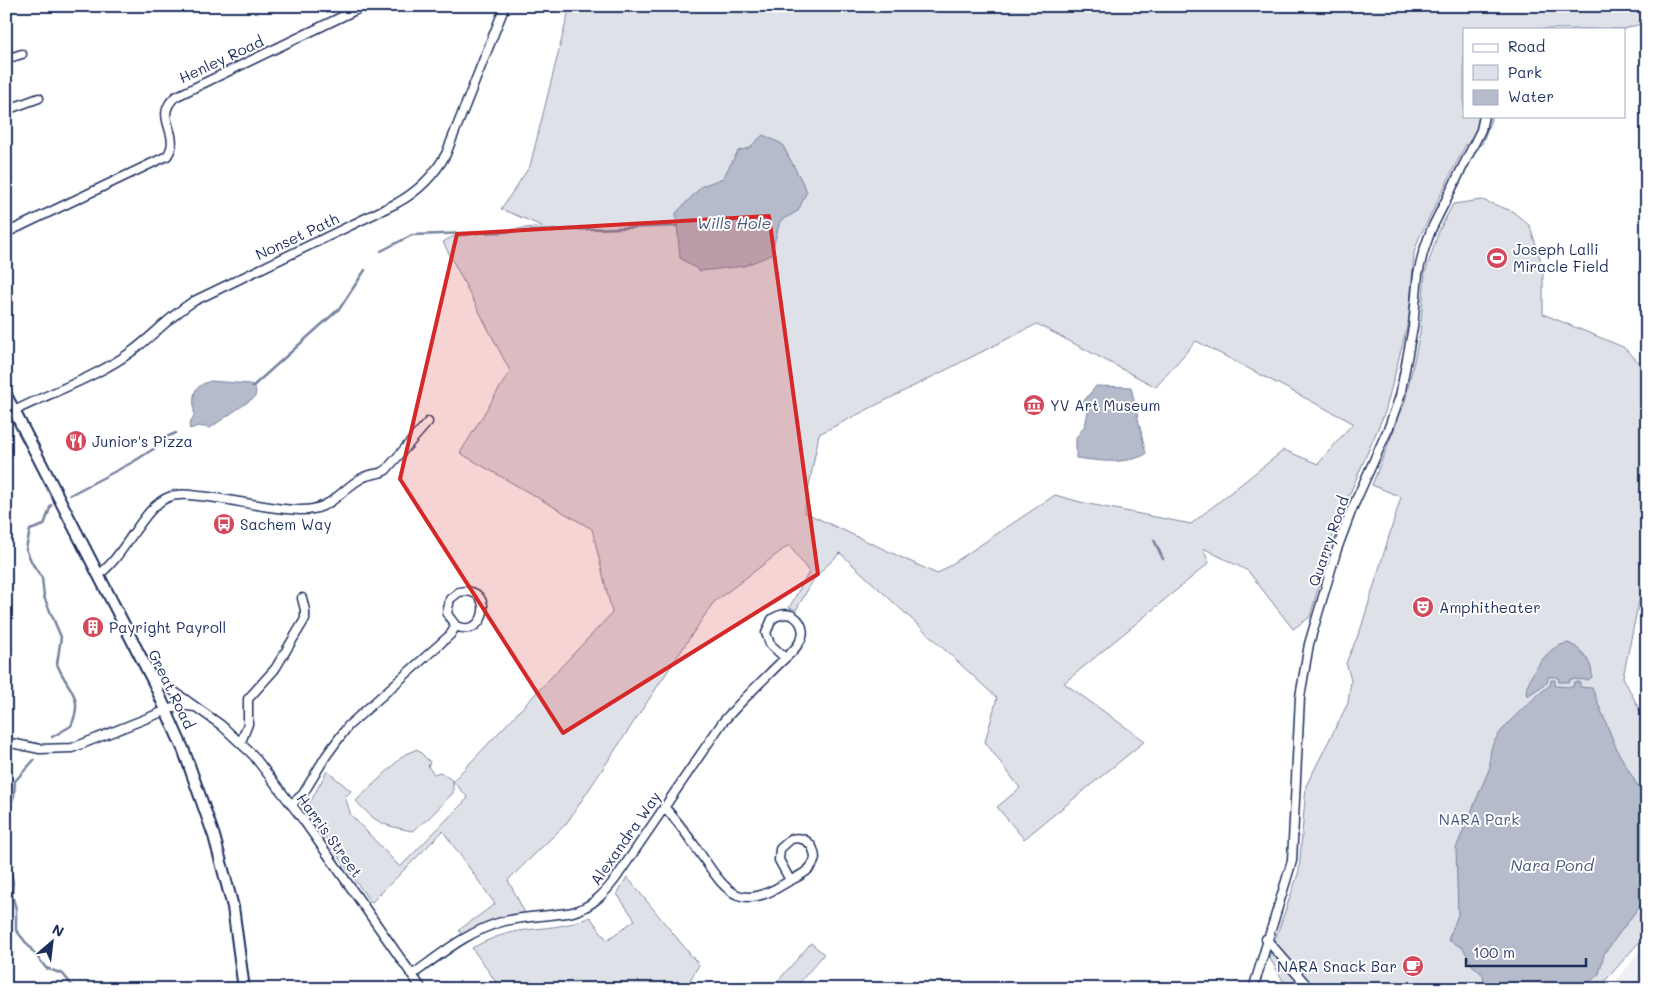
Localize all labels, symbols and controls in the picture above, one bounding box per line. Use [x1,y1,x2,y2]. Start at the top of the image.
legend [1463,28,1626,118]
street label: Henley Road [175,31,267,87]
text: Road [1508,36,1545,56]
text: Park [1508,62,1542,82]
text: Water [1508,86,1554,106]
street label: Nonset Path [252,208,342,264]
water label: Wills Hole [697,212,771,233]
place label: Joseph Lalli Miracle Field [1513,239,1609,276]
sports icon: Joseph Lalli Miracle Field [1485,246,1509,270]
museum icon: YV Art Museum [1022,393,1046,417]
place label: YV Art Museum [1050,395,1160,415]
restaurant icon: Junior's Pizza [64,429,88,453]
place label: Junior's Pizza [92,431,193,451]
street label: Quarry Road [1303,493,1353,589]
bus stop icon: Sachem Way [212,512,236,536]
place label: Sachem Way [240,514,332,534]
theatre icon: Amphitheater [1411,595,1435,619]
place label: Amphitheater [1439,597,1541,617]
building icon: Payright Payroll [81,615,105,639]
place label: Payright Payroll [109,617,226,637]
street label: Great Road [144,646,200,732]
street label: Alexandra Way [585,787,665,889]
street label: Harris Street [293,789,367,881]
park label: NARA Park [1439,809,1519,829]
water label: Nara Pond [1510,854,1594,875]
north arrow [28,918,78,968]
text: N [49,919,67,941]
scale bar [1466,935,1586,967]
text: 100 m [1473,942,1515,962]
cafe icon: NARA Snack Bar [1401,954,1425,978]
place label: NARA Snack Bar [1277,956,1397,976]

